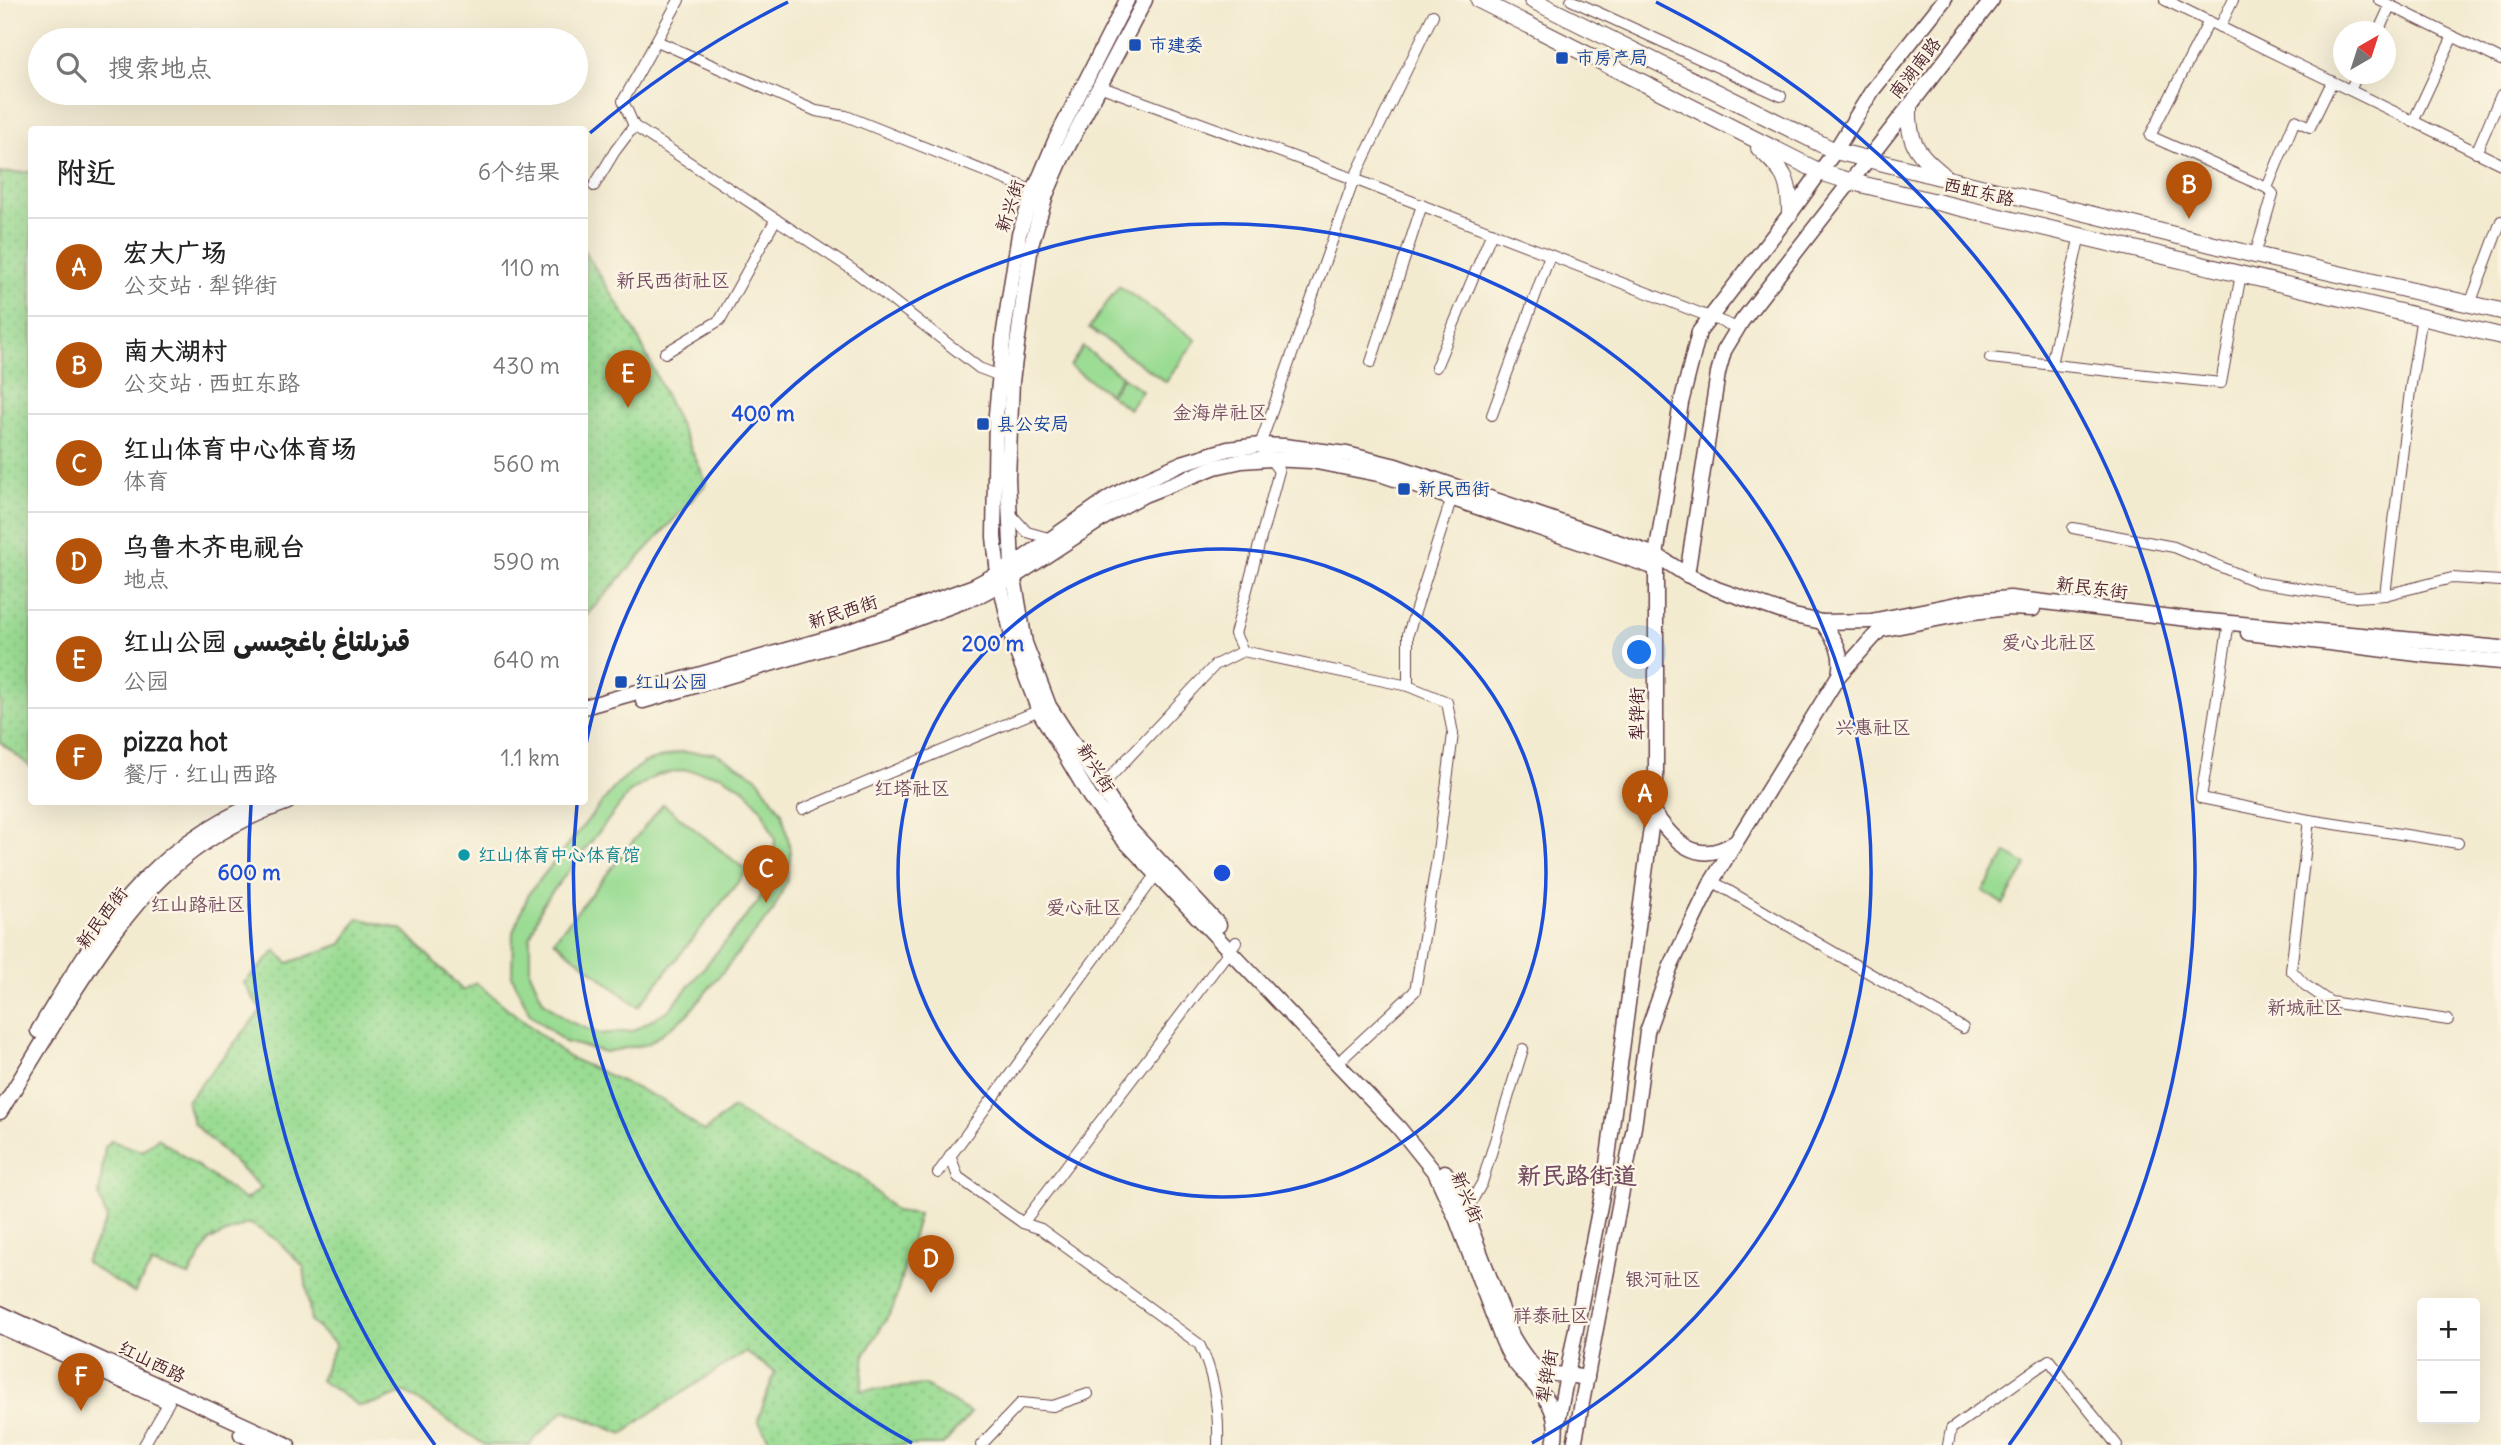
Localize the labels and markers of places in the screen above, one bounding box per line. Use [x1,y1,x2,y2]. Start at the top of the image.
place label: 市建委 [1149,33,1203,56]
marker: 市建委 [1127,37,1143,53]
place label: 市房产局 [1576,46,1648,69]
marker: 市房产局 [1554,50,1570,66]
pin: B [2166,161,2212,219]
pin: E [605,350,651,408]
place label: 县公安局 [997,412,1069,435]
marker: 县公安局 [975,416,991,432]
place label: 新民西街 [1418,477,1490,500]
marker: 新民西街 [1396,481,1412,497]
place label: 红山公园 [635,670,707,693]
marker: 红山公园 [613,674,629,690]
pin: A [1622,770,1668,828]
place label: 红山体育中心体育馆 [478,843,640,866]
pin: C [743,845,789,903]
marker: 红山体育中心体育馆 [456,847,472,863]
centre of rings [1210,861,1234,885]
pin: D [908,1235,954,1293]
pin: F [58,1353,104,1411]

